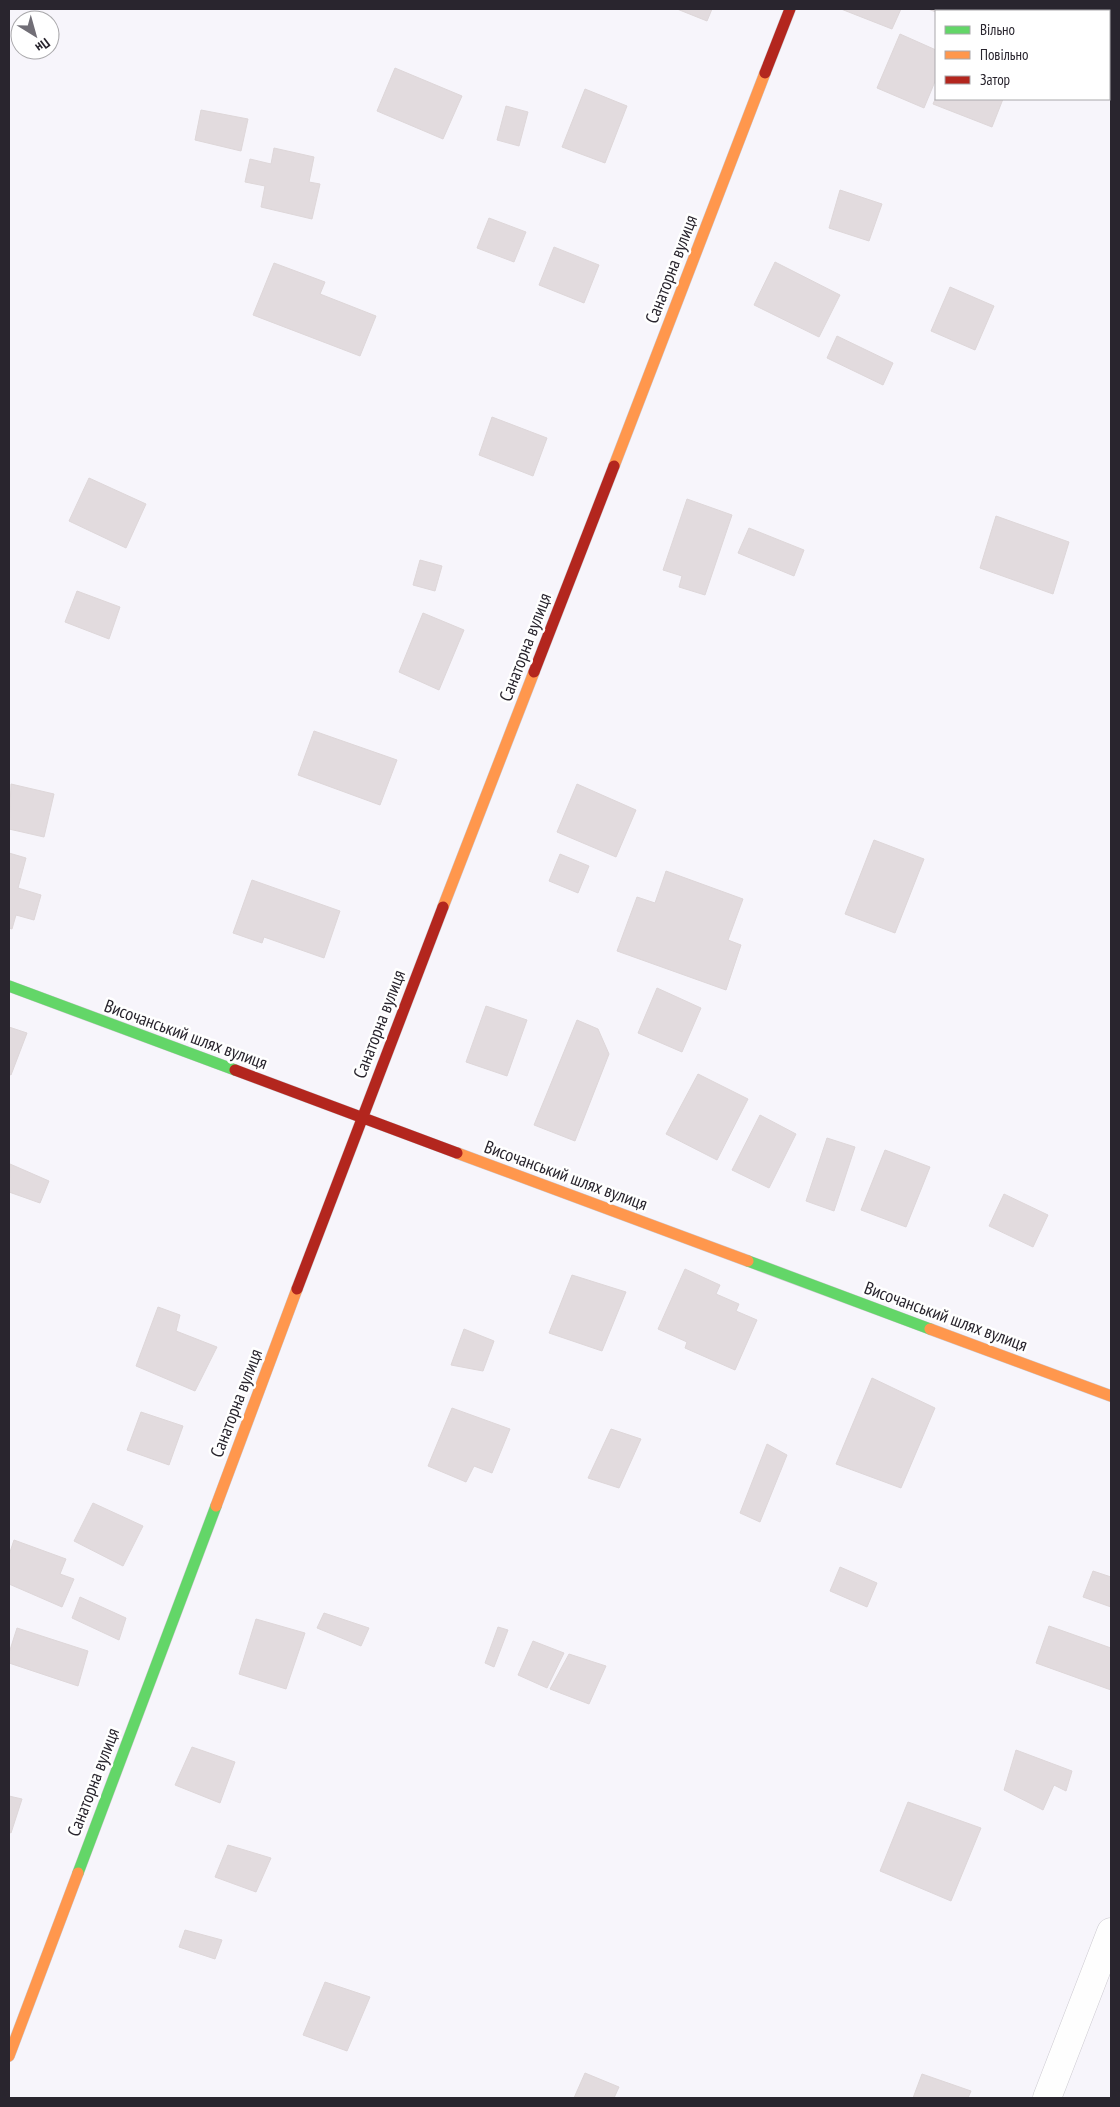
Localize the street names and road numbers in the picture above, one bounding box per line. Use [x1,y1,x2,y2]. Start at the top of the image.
street label: Санаторна вулиця [640,211,702,327]
street label: Санаторна вулиця [494,589,556,705]
street label: Санаторна вулиця [348,966,410,1082]
street label: Височанський шлях вулиця [101,994,271,1074]
street label: Височанський шлях вулиця [481,1135,651,1215]
street label: Височанський шлях вулиця [861,1276,1031,1356]
street label: Санаторна вулиця [205,1345,267,1461]
street label: Санаторна вулиця [62,1724,124,1840]

